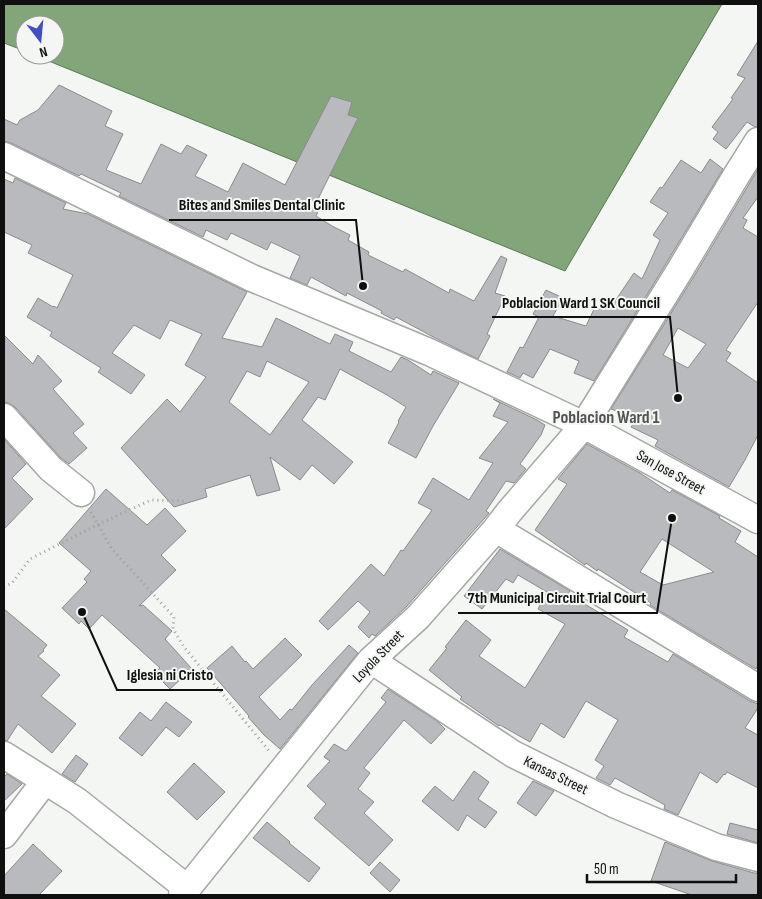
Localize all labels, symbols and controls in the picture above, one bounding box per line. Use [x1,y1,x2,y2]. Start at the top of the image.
north arrow [15,15,65,65]
text: N [38,43,49,61]
callout: Bites and Smiles Dental Clinic [169,189,356,220]
text: Bites and Smiles Dental Clinic [179,196,345,215]
callout: Poblacion Ward 1 SK Council [492,286,670,317]
text: Poblacion Ward 1 SK Council [502,294,660,313]
district label: Poblacion Ward 1 [552,407,660,428]
street label: San Jose Street [633,446,709,499]
callout: 7th Municipal Circuit Trial Court [458,582,657,613]
text: 7th Municipal Circuit Trial Court [468,589,646,608]
street label: Loyola Street [349,626,408,687]
callout: Iglesia ni Cristo [117,659,223,690]
text: Iglesia ni Cristo [127,666,213,685]
street label: Kansas Street [520,752,592,799]
scale bar [587,852,736,884]
text: 50 m [594,860,619,879]

